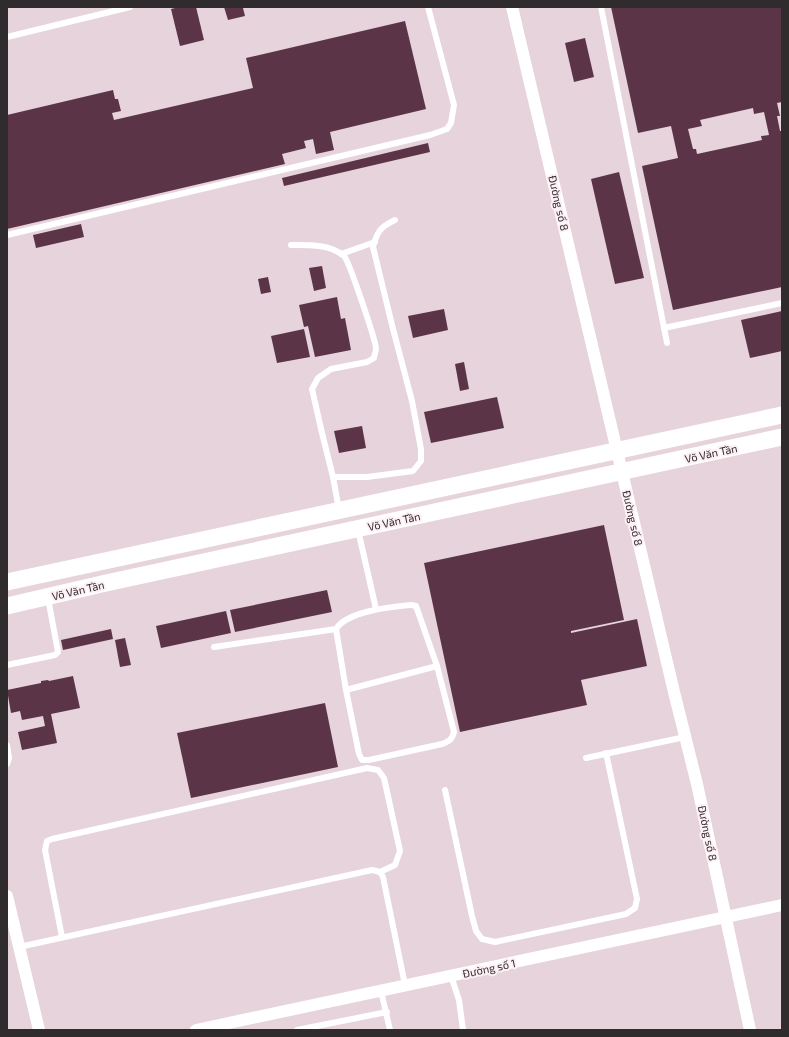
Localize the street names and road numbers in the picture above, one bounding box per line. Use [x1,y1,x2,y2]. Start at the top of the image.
street label: Đường số 8 [546,174,572,232]
street label: Võ Văn Tần [683,441,739,465]
street label: Đường số 8 [620,489,646,547]
street label: Võ Văn Tần [366,509,422,533]
street label: Võ Văn Tần [50,578,106,602]
street label: Đường số 8 [696,804,720,862]
street label: Đường số 1 [461,956,517,980]

